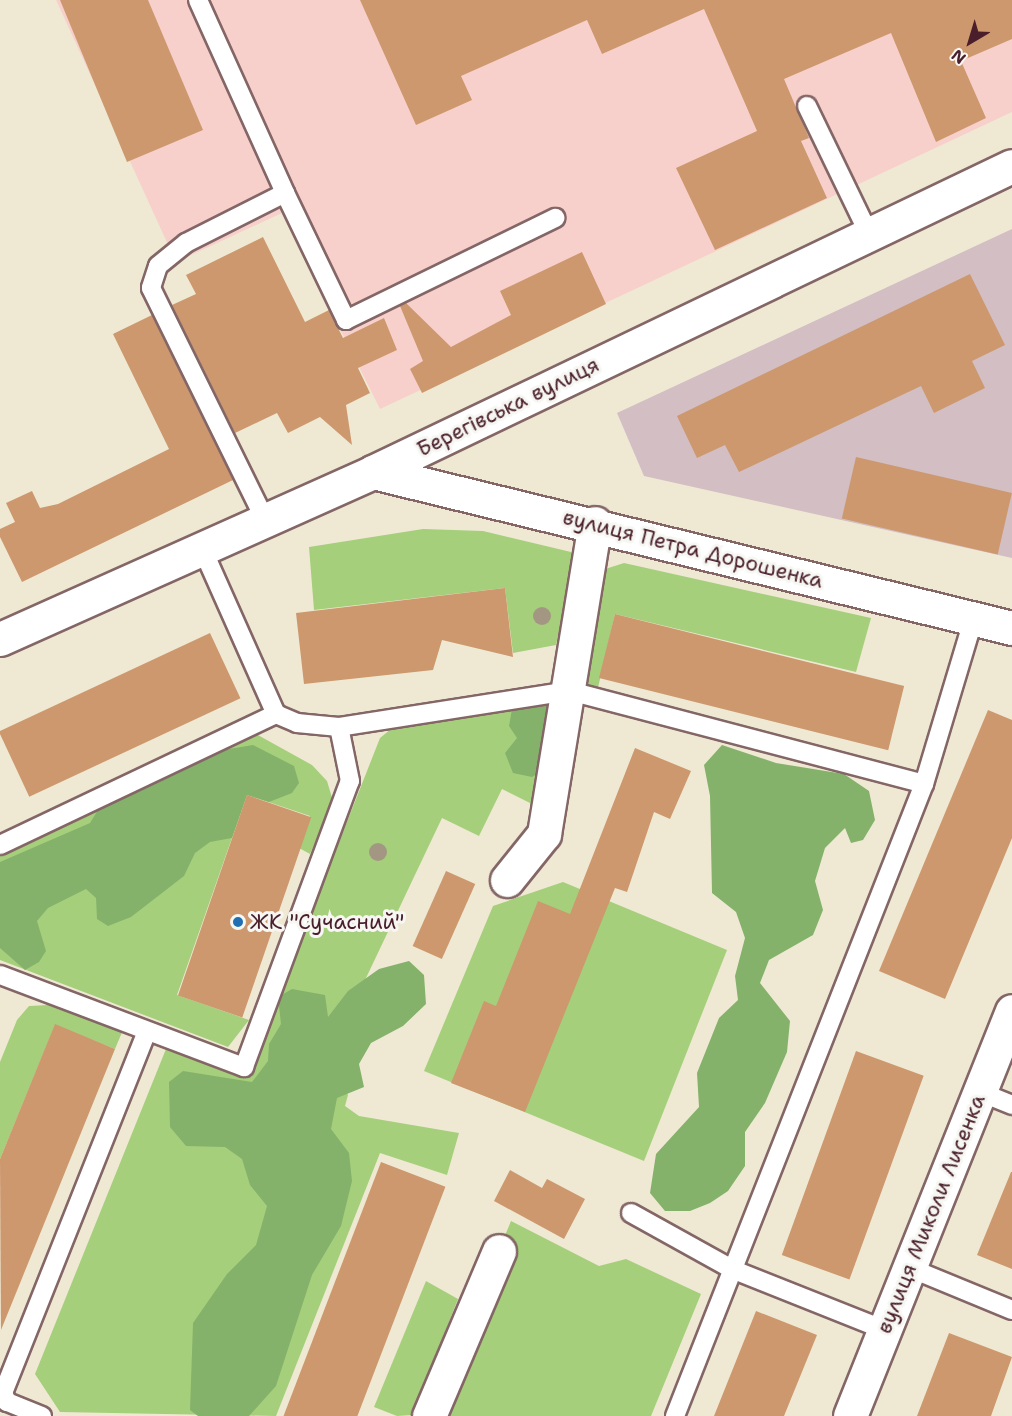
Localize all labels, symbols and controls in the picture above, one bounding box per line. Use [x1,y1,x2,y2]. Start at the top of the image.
north arrow [940,12,1000,72]
text: N [947,44,970,69]
street label: Берегівська вулиця [413,352,603,462]
street label: вулиця Петра Дорошенка [560,504,826,594]
place label: ЖК "Сучасний" [250,909,404,935]
marker: ЖК "Сучасний" [231,915,245,929]
street label: вулиця Миколи Лисенка [871,1091,991,1337]

